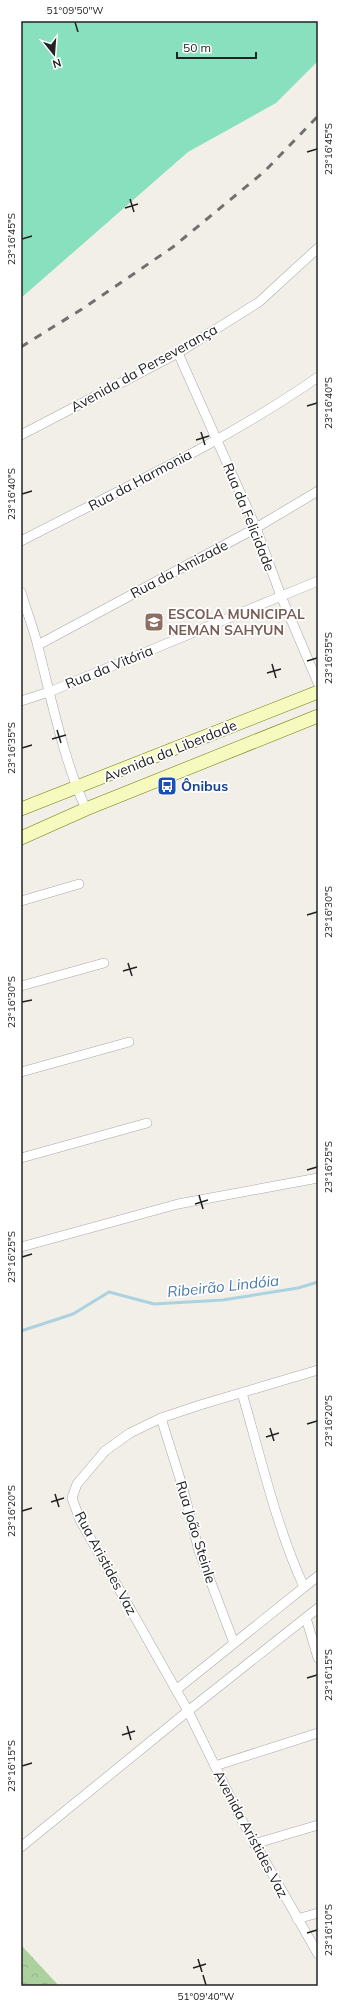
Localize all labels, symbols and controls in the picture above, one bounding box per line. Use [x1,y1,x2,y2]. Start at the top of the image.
text: 51°09'50"W [47,4,103,17]
north arrow [34,34,74,74]
scale bar [177,34,256,60]
text: 50 m [183,40,211,55]
text: N [51,56,63,71]
text: 23°16'45"S [322,123,335,175]
text: 23°16'45"S [5,213,18,265]
street label: Avenida da Perseverança [67,320,221,416]
text: 23°16'40"S [322,377,335,429]
street label: Rua da Harmonia [85,445,195,515]
street label: Rua da Felicidade [219,460,279,574]
text: 23°16'40"S [5,468,18,520]
street label: Rua da Amizade [127,536,231,602]
place label: ESCOLA MUNICIPAL NEMAN SAHYUN [168,605,305,639]
school or university icon: ESCOLA MUNICIPAL NEMAN SAHYUN [143,611,165,633]
text: 23°16'35"S [322,632,335,684]
street label: Rua da Vitória [63,641,155,693]
street label: Avenida da Liberdade [101,716,239,786]
text: 23°16'35"S [5,722,18,774]
bus stop icon: Ônibus [156,775,178,797]
place label: Ônibus [181,777,228,795]
text: 23°16'30"S [322,886,335,938]
text: 23°16'30"S [5,976,18,1028]
text: 23°16'25"S [322,1141,335,1193]
text: 23°16'25"S [5,1231,18,1283]
water label: Ribeirão Lindóia [166,1271,280,1301]
text: 23°16'20"S [322,1395,335,1447]
street label: Rua João Steinle [172,1479,220,1585]
text: 23°16'20"S [5,1485,18,1537]
street label: Rua Aristides Vaz [71,1508,141,1618]
text: 23°16'15"S [322,1649,335,1701]
text: 23°16'15"S [5,1740,18,1792]
street label: Avenida Aristides Vaz [210,1767,292,1901]
text: 23°16'10"S [322,1904,335,1956]
text: 51°09'40"W [178,1990,234,2003]

